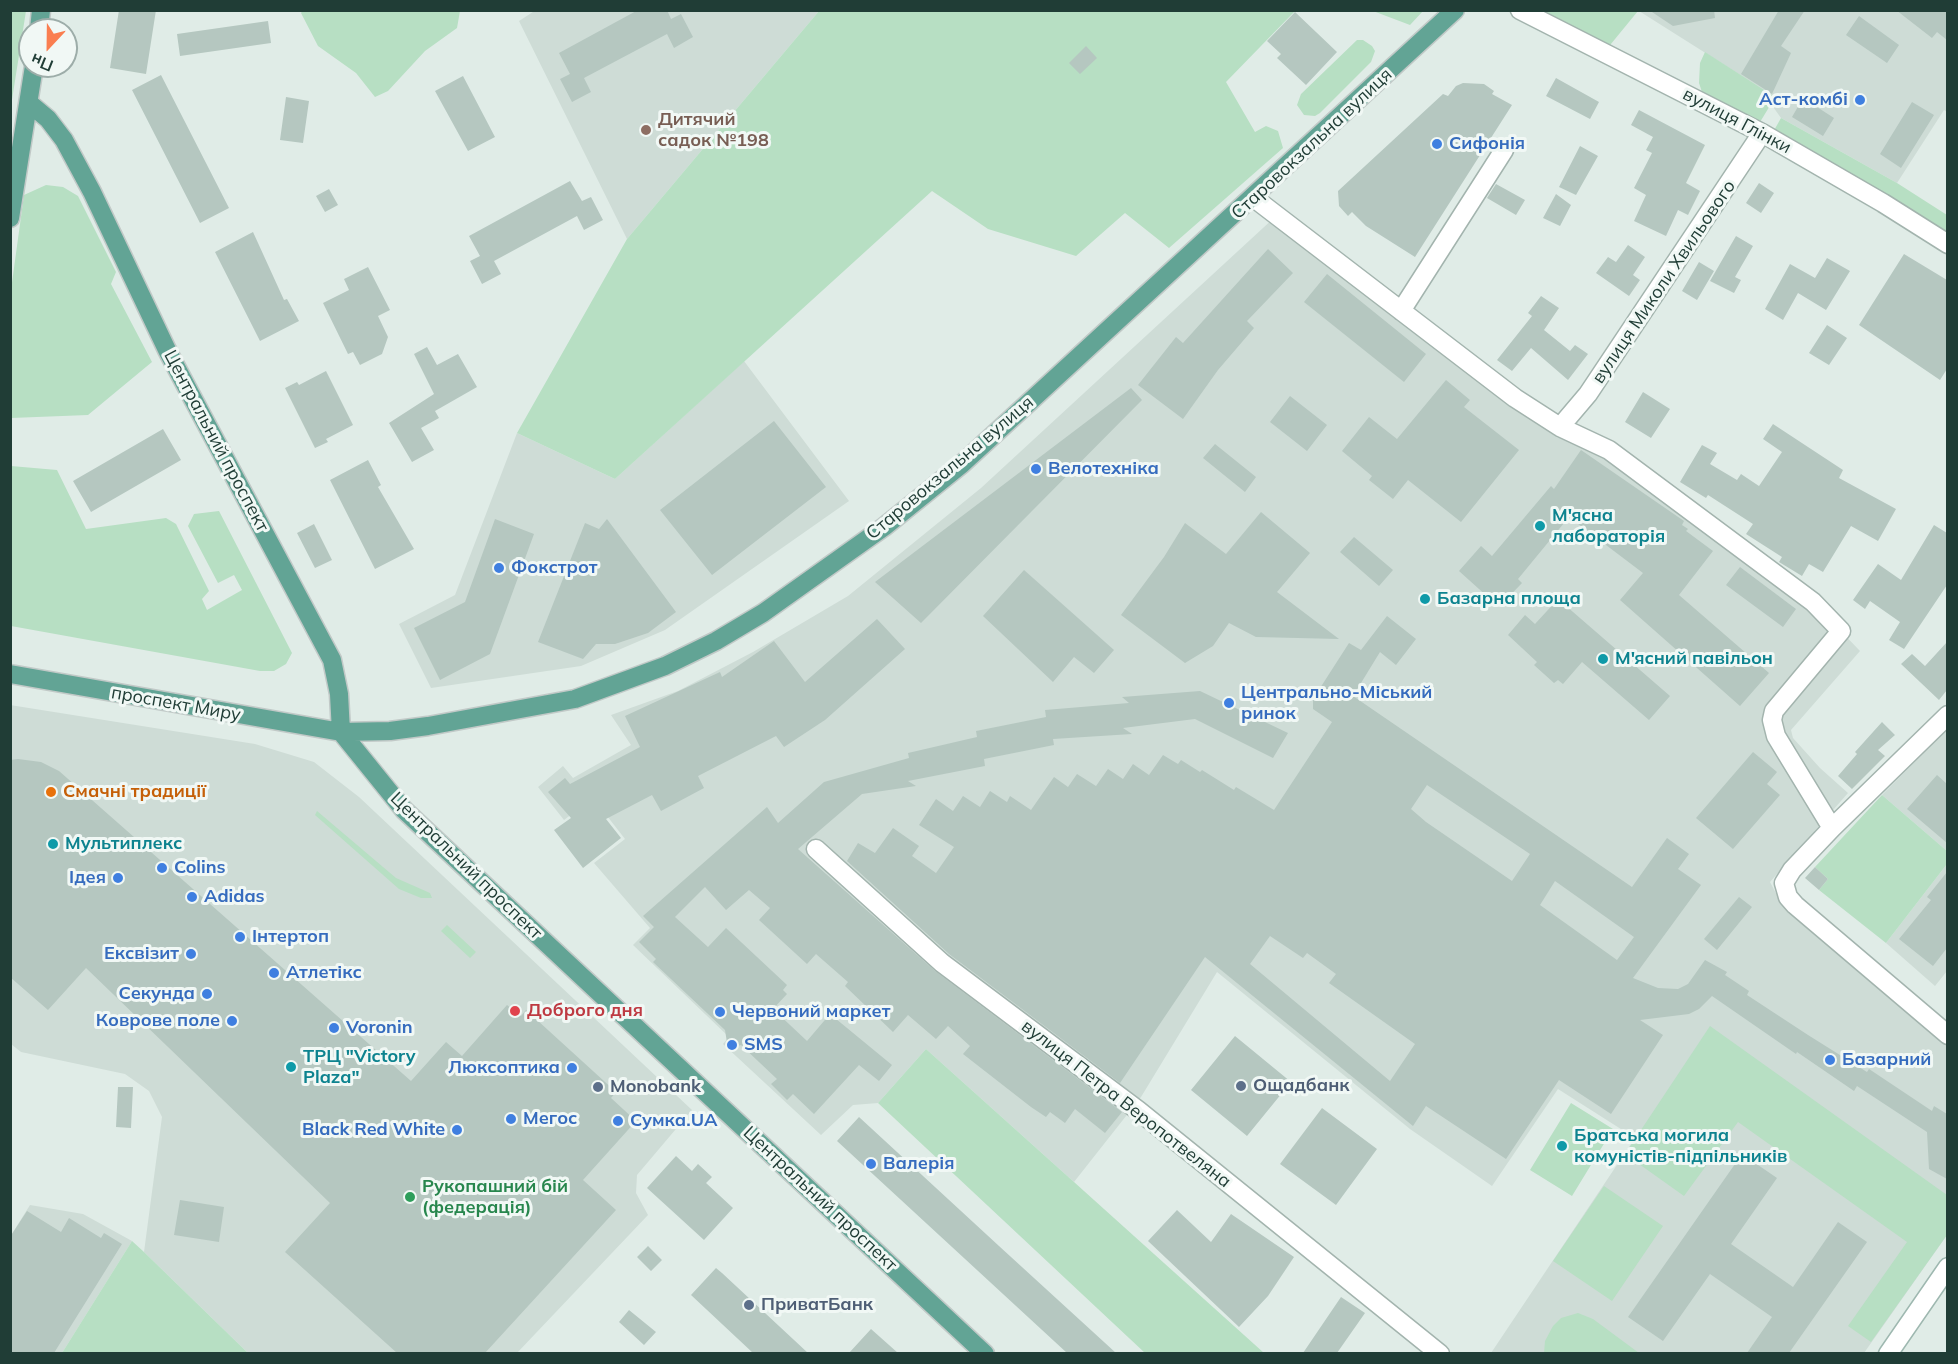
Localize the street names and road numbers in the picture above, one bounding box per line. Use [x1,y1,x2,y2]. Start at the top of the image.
street label: Старовокзальна вулиця [1227,64,1397,224]
street label: вулиця Глінки [1679,83,1795,159]
street label: вулиця Миколи Хвильового [1588,176,1740,388]
street label: Центральний проспект [159,347,273,535]
street label: Старовокзальна вулиця [862,392,1038,544]
street label: проспект Миру [109,682,243,726]
street label: Центральний проспект [386,788,546,944]
street label: вулиця Петра Веропотвеляна [1017,1015,1235,1193]
street label: Центральний проспект [739,1122,901,1276]

